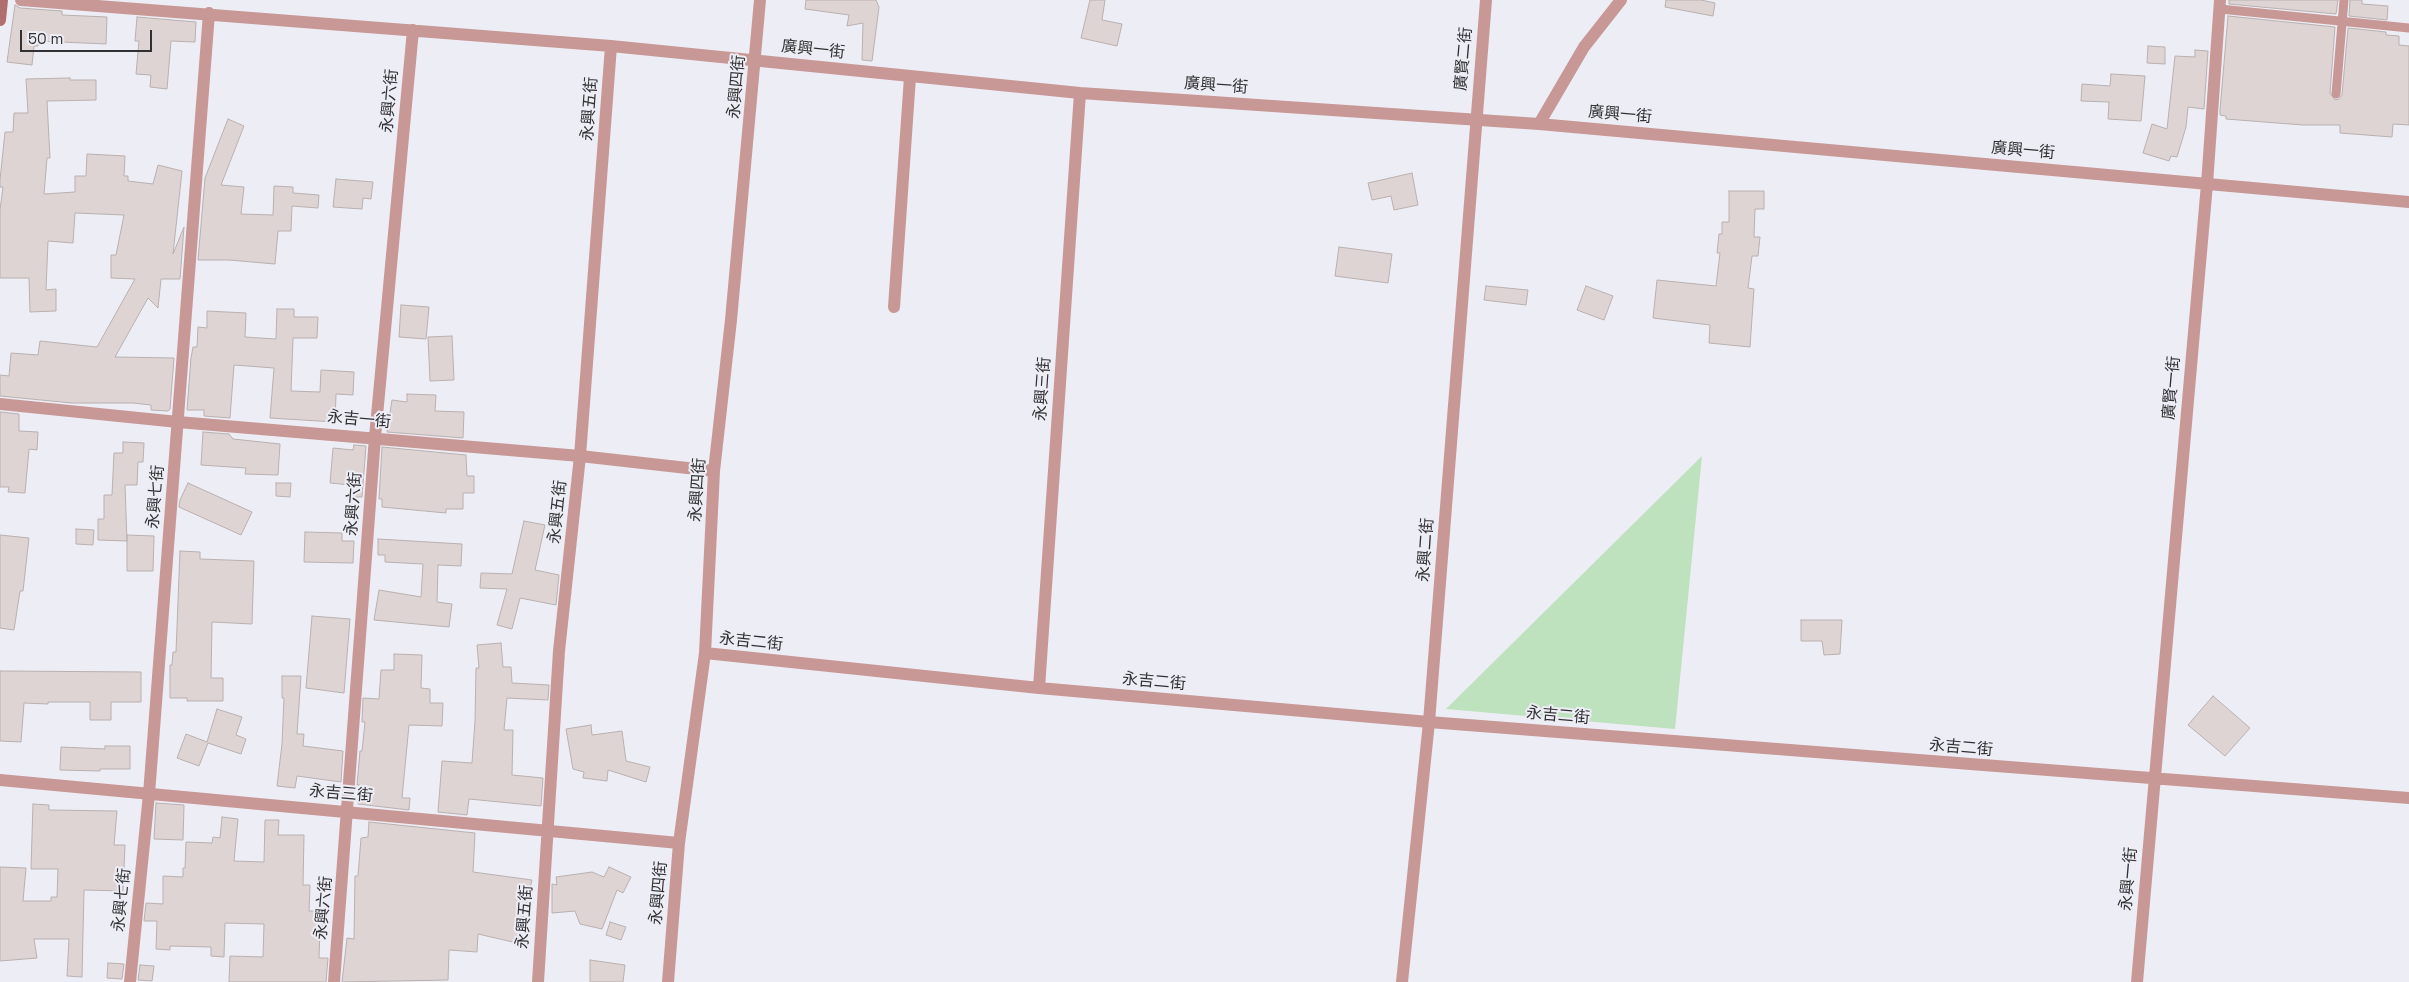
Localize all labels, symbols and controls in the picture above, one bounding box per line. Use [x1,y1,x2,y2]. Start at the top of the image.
scale bar [22,20,155,52]
street label: 廣賢二街 [1452,26,1476,92]
text: 50 m [28,29,63,48]
street label: 廣興一街 [780,37,846,63]
street label: 永興四街 [725,54,749,120]
street label: 永興六街 [378,68,402,134]
street label: 廣興一街 [1183,74,1249,98]
street label: 永興五街 [578,76,602,142]
street label: 廣興一街 [1587,103,1653,127]
street label: 廣興一街 [1990,139,2056,163]
street label: 廣賢一街 [2160,355,2184,421]
street label: 永興三街 [1031,356,1055,422]
street label: 永吉一街 [326,408,392,432]
street label: 永興四街 [686,457,710,523]
street label: 永興七街 [144,464,168,530]
street label: 永興六街 [342,471,366,537]
street label: 永興五街 [545,479,571,545]
street label: 永興二街 [1414,517,1438,583]
street label: 永吉二街 [718,629,784,655]
street label: 永吉二街 [1121,670,1187,694]
street label: 永吉二街 [1525,704,1591,728]
street label: 永吉二街 [1928,736,1994,760]
street label: 永吉三街 [308,782,374,806]
street label: 永興一街 [2117,846,2141,912]
street label: 永興四街 [647,860,671,926]
street label: 永興七街 [109,867,135,933]
street label: 永興六街 [312,875,336,941]
street label: 永興五街 [513,884,537,950]

